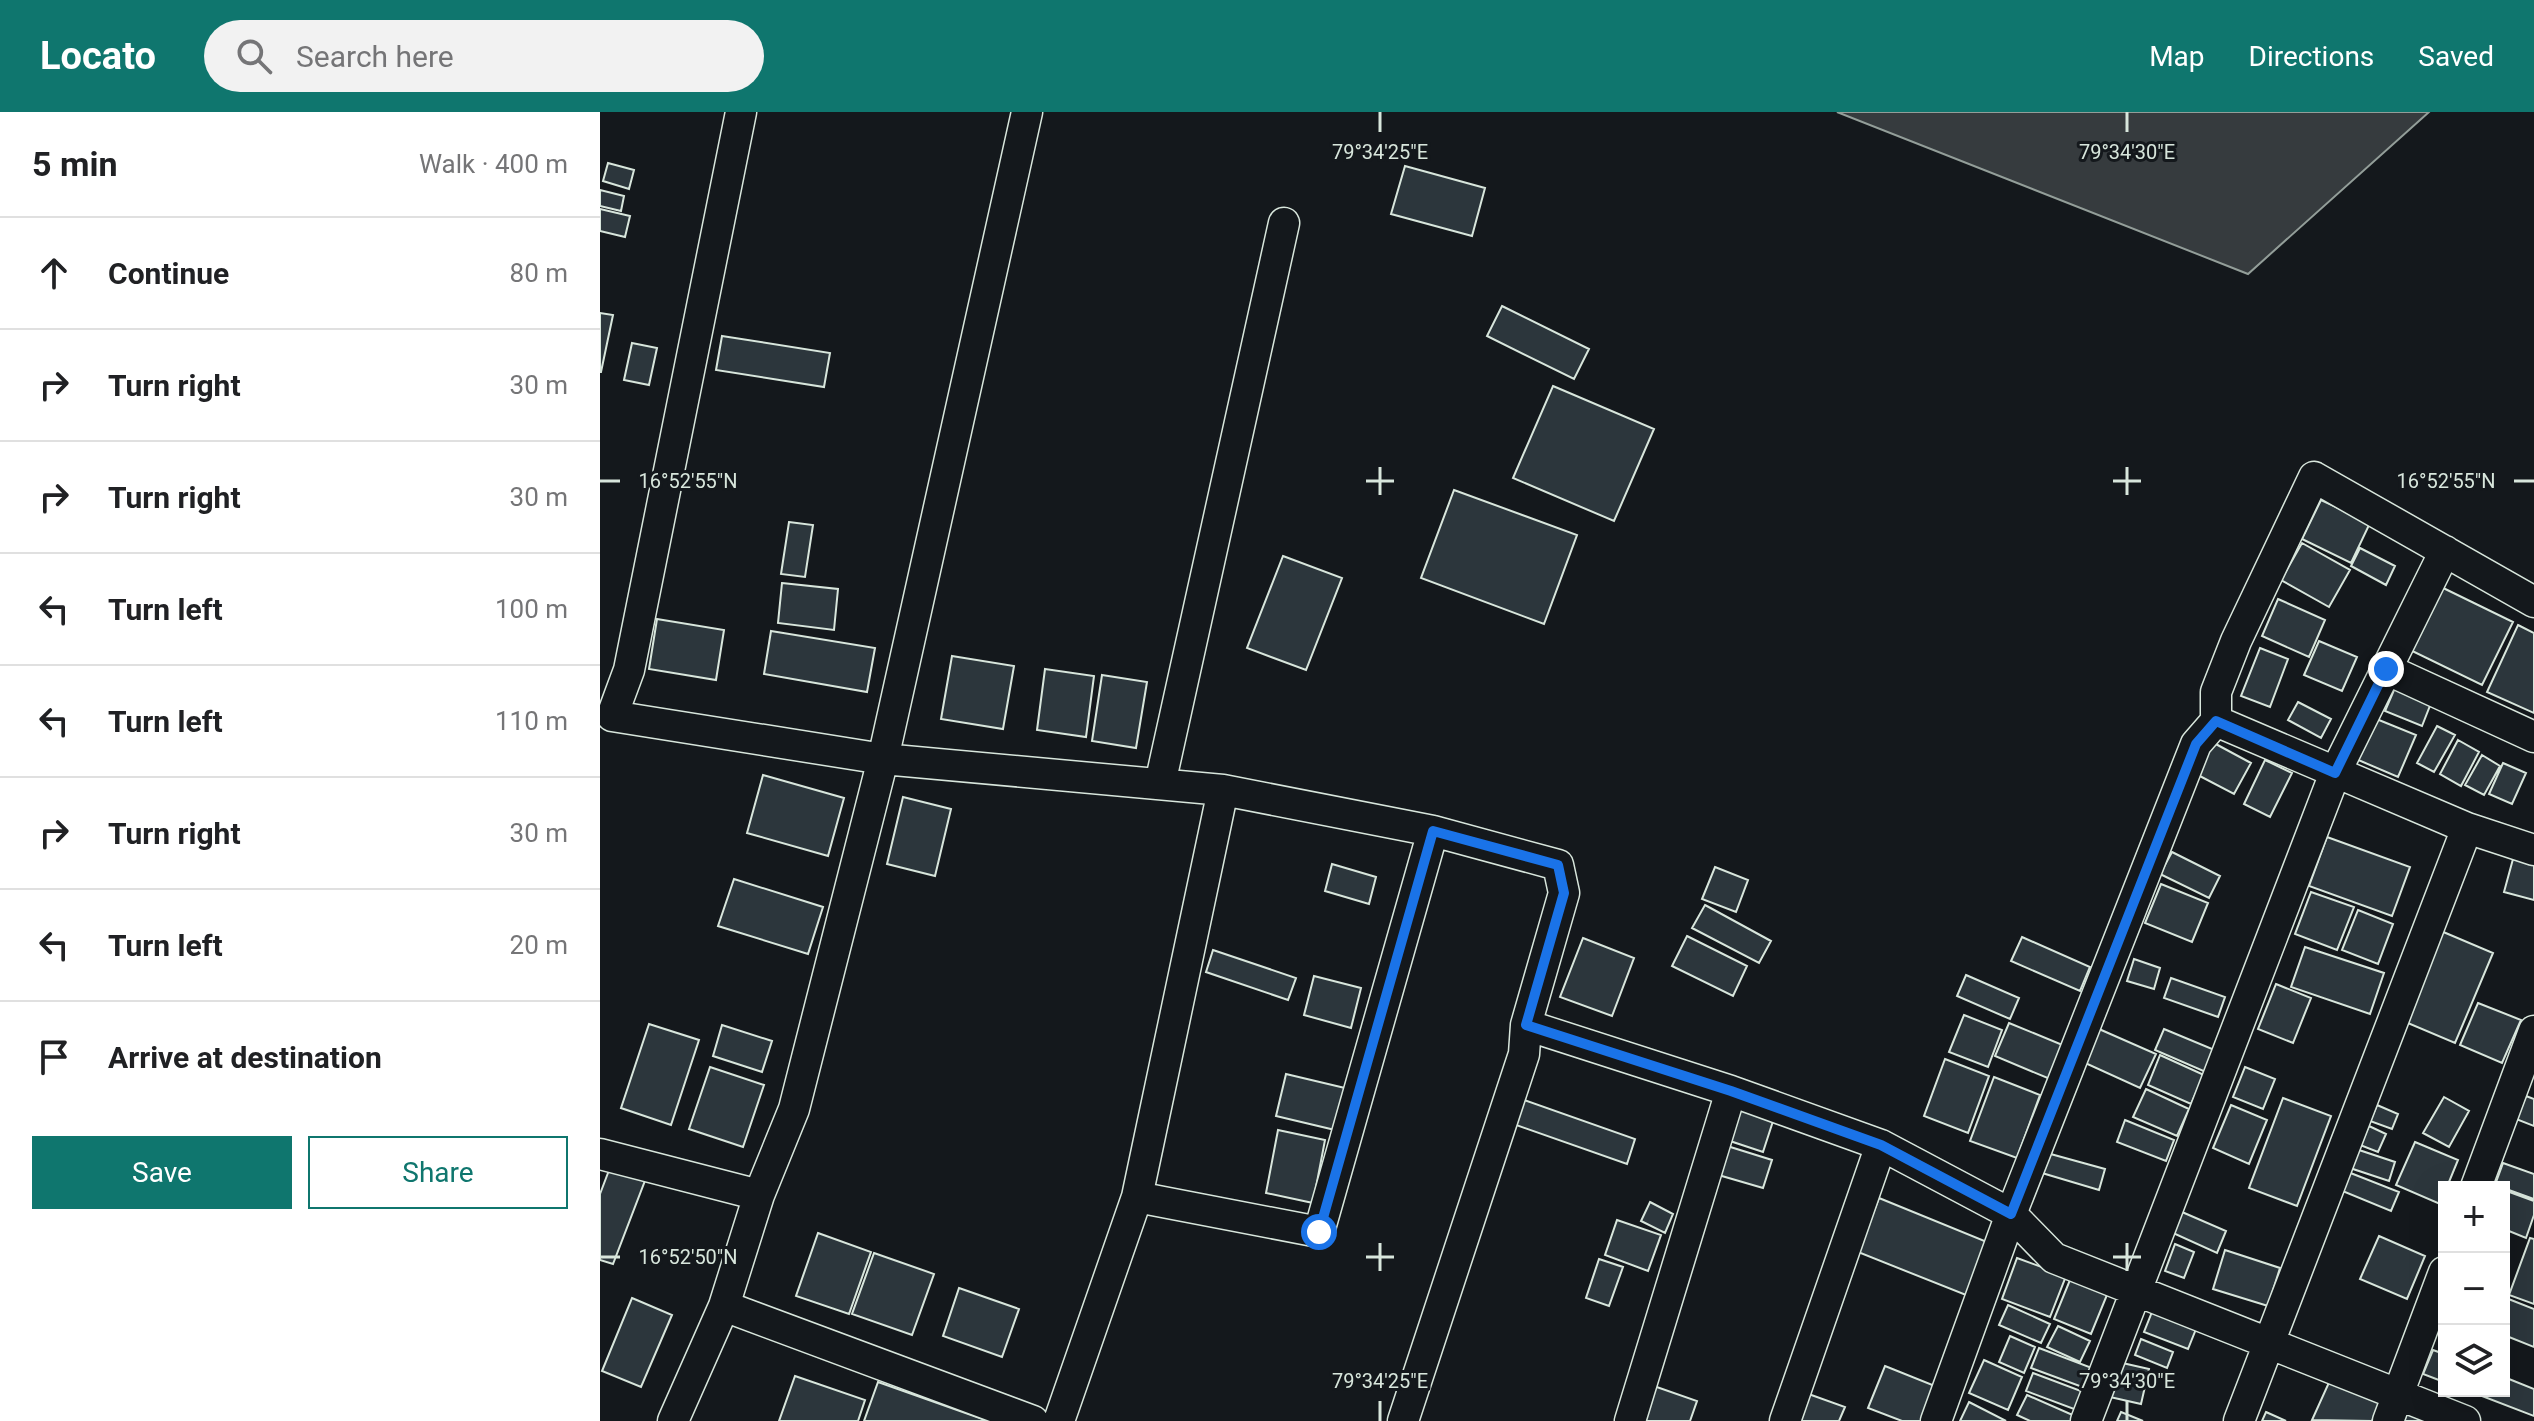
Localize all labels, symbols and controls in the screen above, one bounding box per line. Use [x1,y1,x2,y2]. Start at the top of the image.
search box [204,20,764,92]
text: Locato [40,34,156,78]
icon: search [232,34,276,78]
text: Search here [296,39,454,74]
text: Map [2149,40,2205,73]
text: Directions [2249,40,2374,73]
text: Saved [2418,40,2494,73]
text: 79°34'25"E [1332,140,1428,164]
text: 79°34'30"E [2079,140,2175,164]
text: 5 min [32,144,117,184]
text: Walk · 400 m [419,149,568,179]
icon: ahead [32,251,76,295]
text: Continue [108,256,229,291]
text: 80 m [510,258,568,288]
icon: right [32,363,76,407]
text: Turn right [108,368,241,403]
text: 30 m [510,370,568,400]
text: 16°52'55"N [638,469,738,493]
text: 16°52'55"N [2396,469,2496,493]
icon: right [32,475,76,519]
text: Turn right [108,480,241,515]
text: 30 m [510,482,568,512]
icon: left [32,587,76,631]
text: Turn left [108,592,223,627]
text: 100 m [495,594,568,624]
route end [2368,651,2404,687]
icon: left [32,699,76,743]
text: Turn left [108,704,223,739]
text: 110 m [495,706,568,736]
icon: right [32,811,76,855]
text: Turn right [108,816,241,851]
text: 30 m [510,818,568,848]
icon: left [32,923,76,967]
text: Turn left [108,928,223,963]
text: 20 m [510,930,568,960]
icon: arrive [32,1035,76,1079]
text: Arrive at destination [108,1040,382,1075]
button: Save [32,1136,292,1209]
button: Share [308,1136,568,1209]
map controls [2438,1181,2510,1397]
button: + [2438,1181,2510,1253]
route start [1301,1214,1337,1250]
text: 16°52'50"N [638,1245,738,1269]
button: − [2438,1253,2510,1325]
button: layers [2438,1325,2510,1397]
text: 79°34'25"E [1332,1369,1428,1393]
text: 79°34'30"E [2079,1369,2175,1393]

